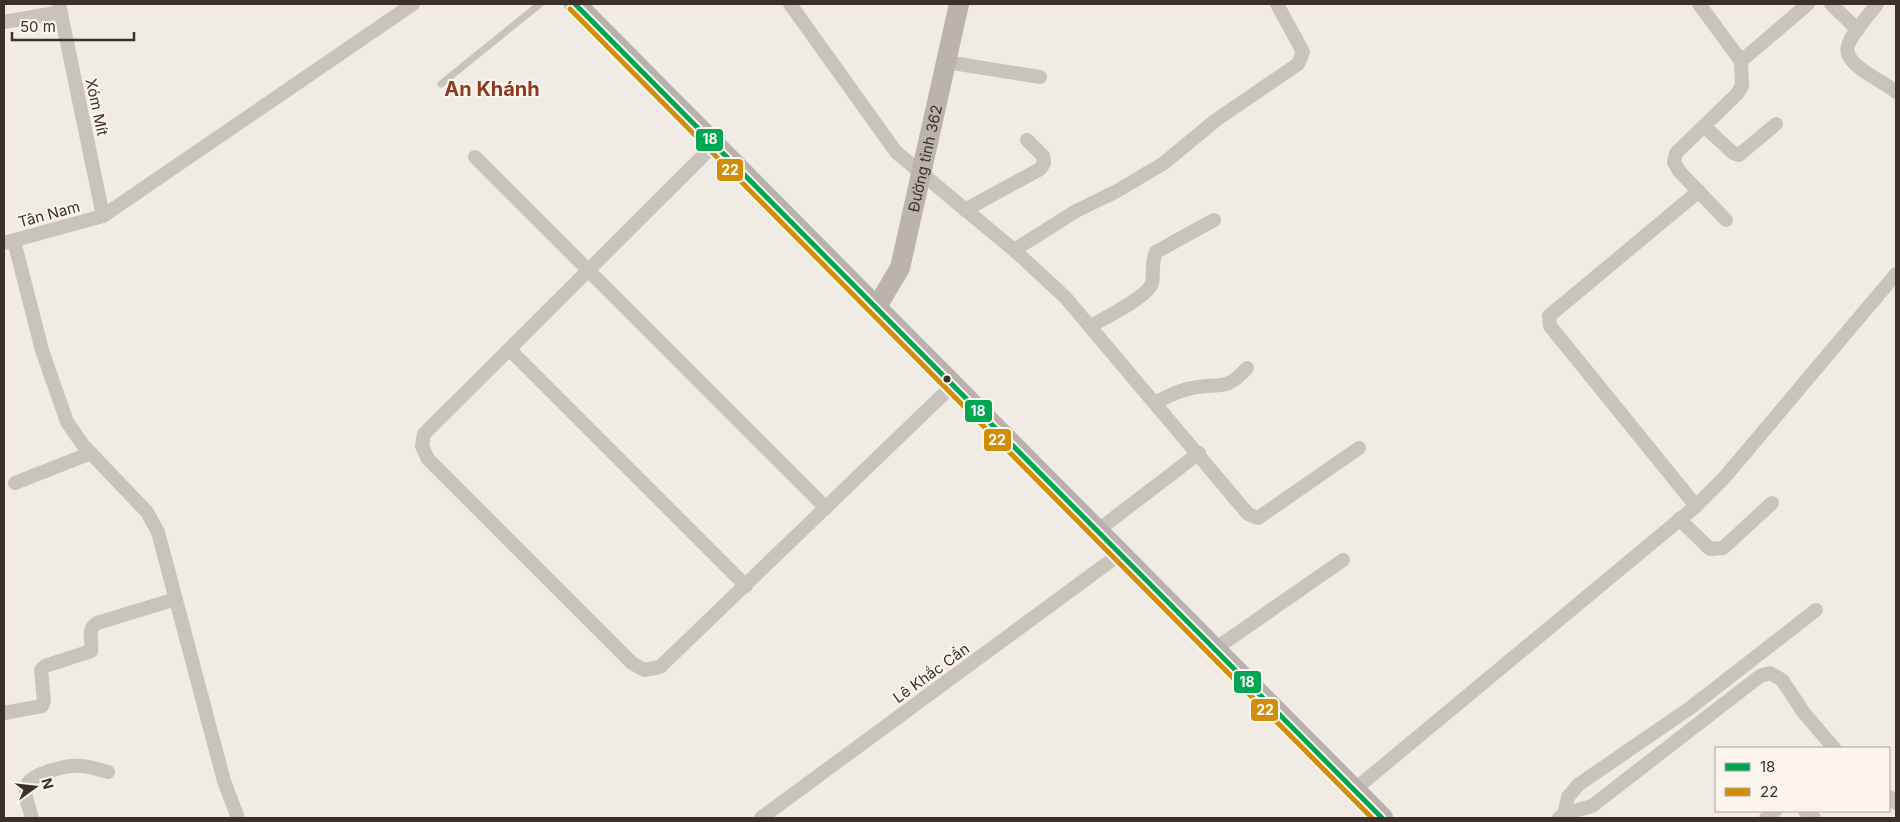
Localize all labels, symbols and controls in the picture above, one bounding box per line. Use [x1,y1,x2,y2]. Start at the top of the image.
scale bar [12,10,135,42]
text: 50 m [20,17,56,36]
street label: Xóm Mít [82,77,112,138]
district label: An Khánh [444,77,540,101]
street label: Đường tỉnh 362 [903,103,946,214]
line badge: 18 [695,128,724,152]
text: 18 [702,130,718,147]
line badge: 22 [716,158,744,182]
text: 22 [721,161,739,178]
street label: Tân Nam [16,197,82,231]
unlabelled marker [942,374,952,384]
line badge: 18 [964,399,993,423]
text: 18 [970,402,986,419]
line badge: 22 [983,428,1012,452]
text: 22 [988,431,1006,448]
street label: Lê Khắc Cẩn [889,639,973,707]
line badge: 18 [1233,670,1262,694]
text: 18 [1239,673,1255,690]
line badge: 22 [1250,698,1279,722]
text: 22 [1256,701,1274,718]
legend [1715,747,1890,812]
text: 18 [1760,757,1775,776]
north arrow [10,762,60,812]
text: N [38,776,58,791]
text: 22 [1760,782,1778,801]

